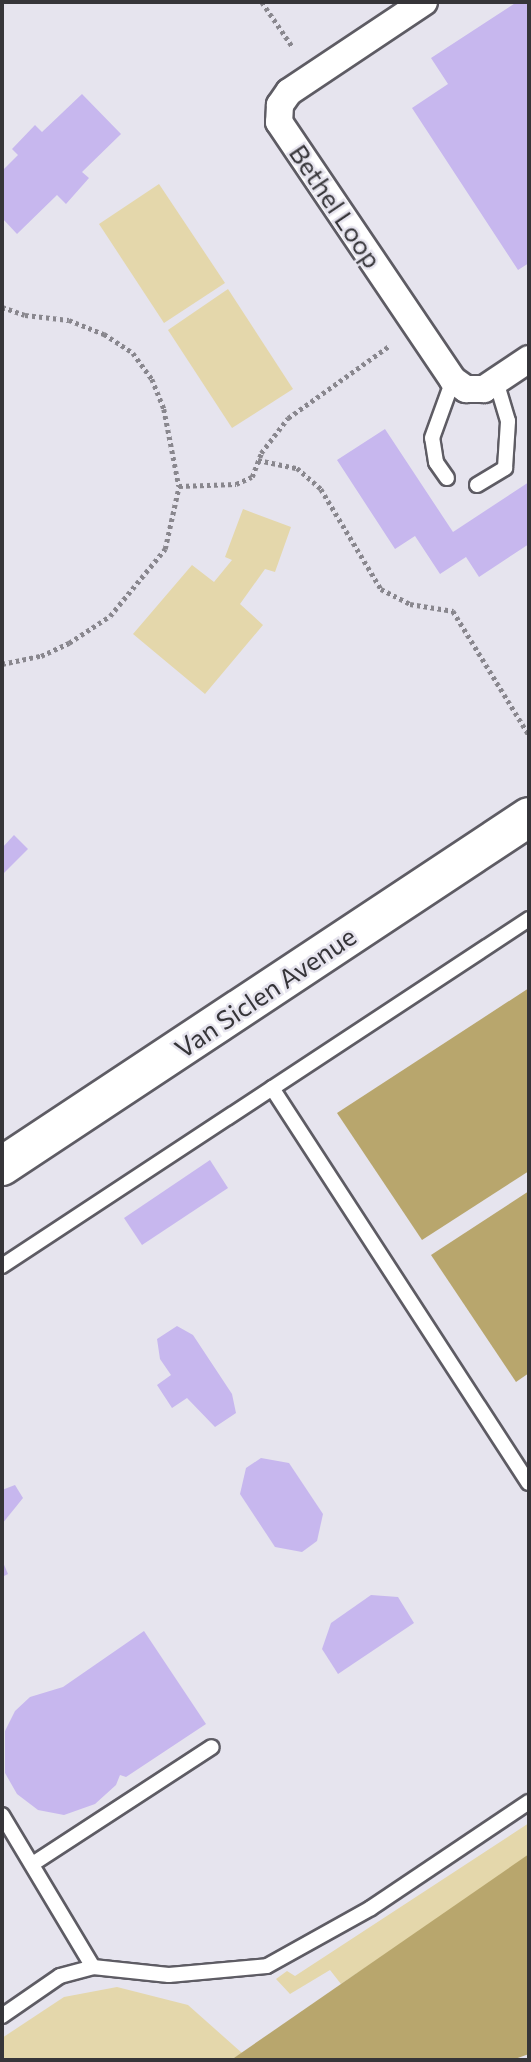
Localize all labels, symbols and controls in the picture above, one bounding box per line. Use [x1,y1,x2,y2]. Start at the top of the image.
street label: Bethel Loop [283,138,389,274]
street label: Van Siclen Avenue [169,920,361,1064]

